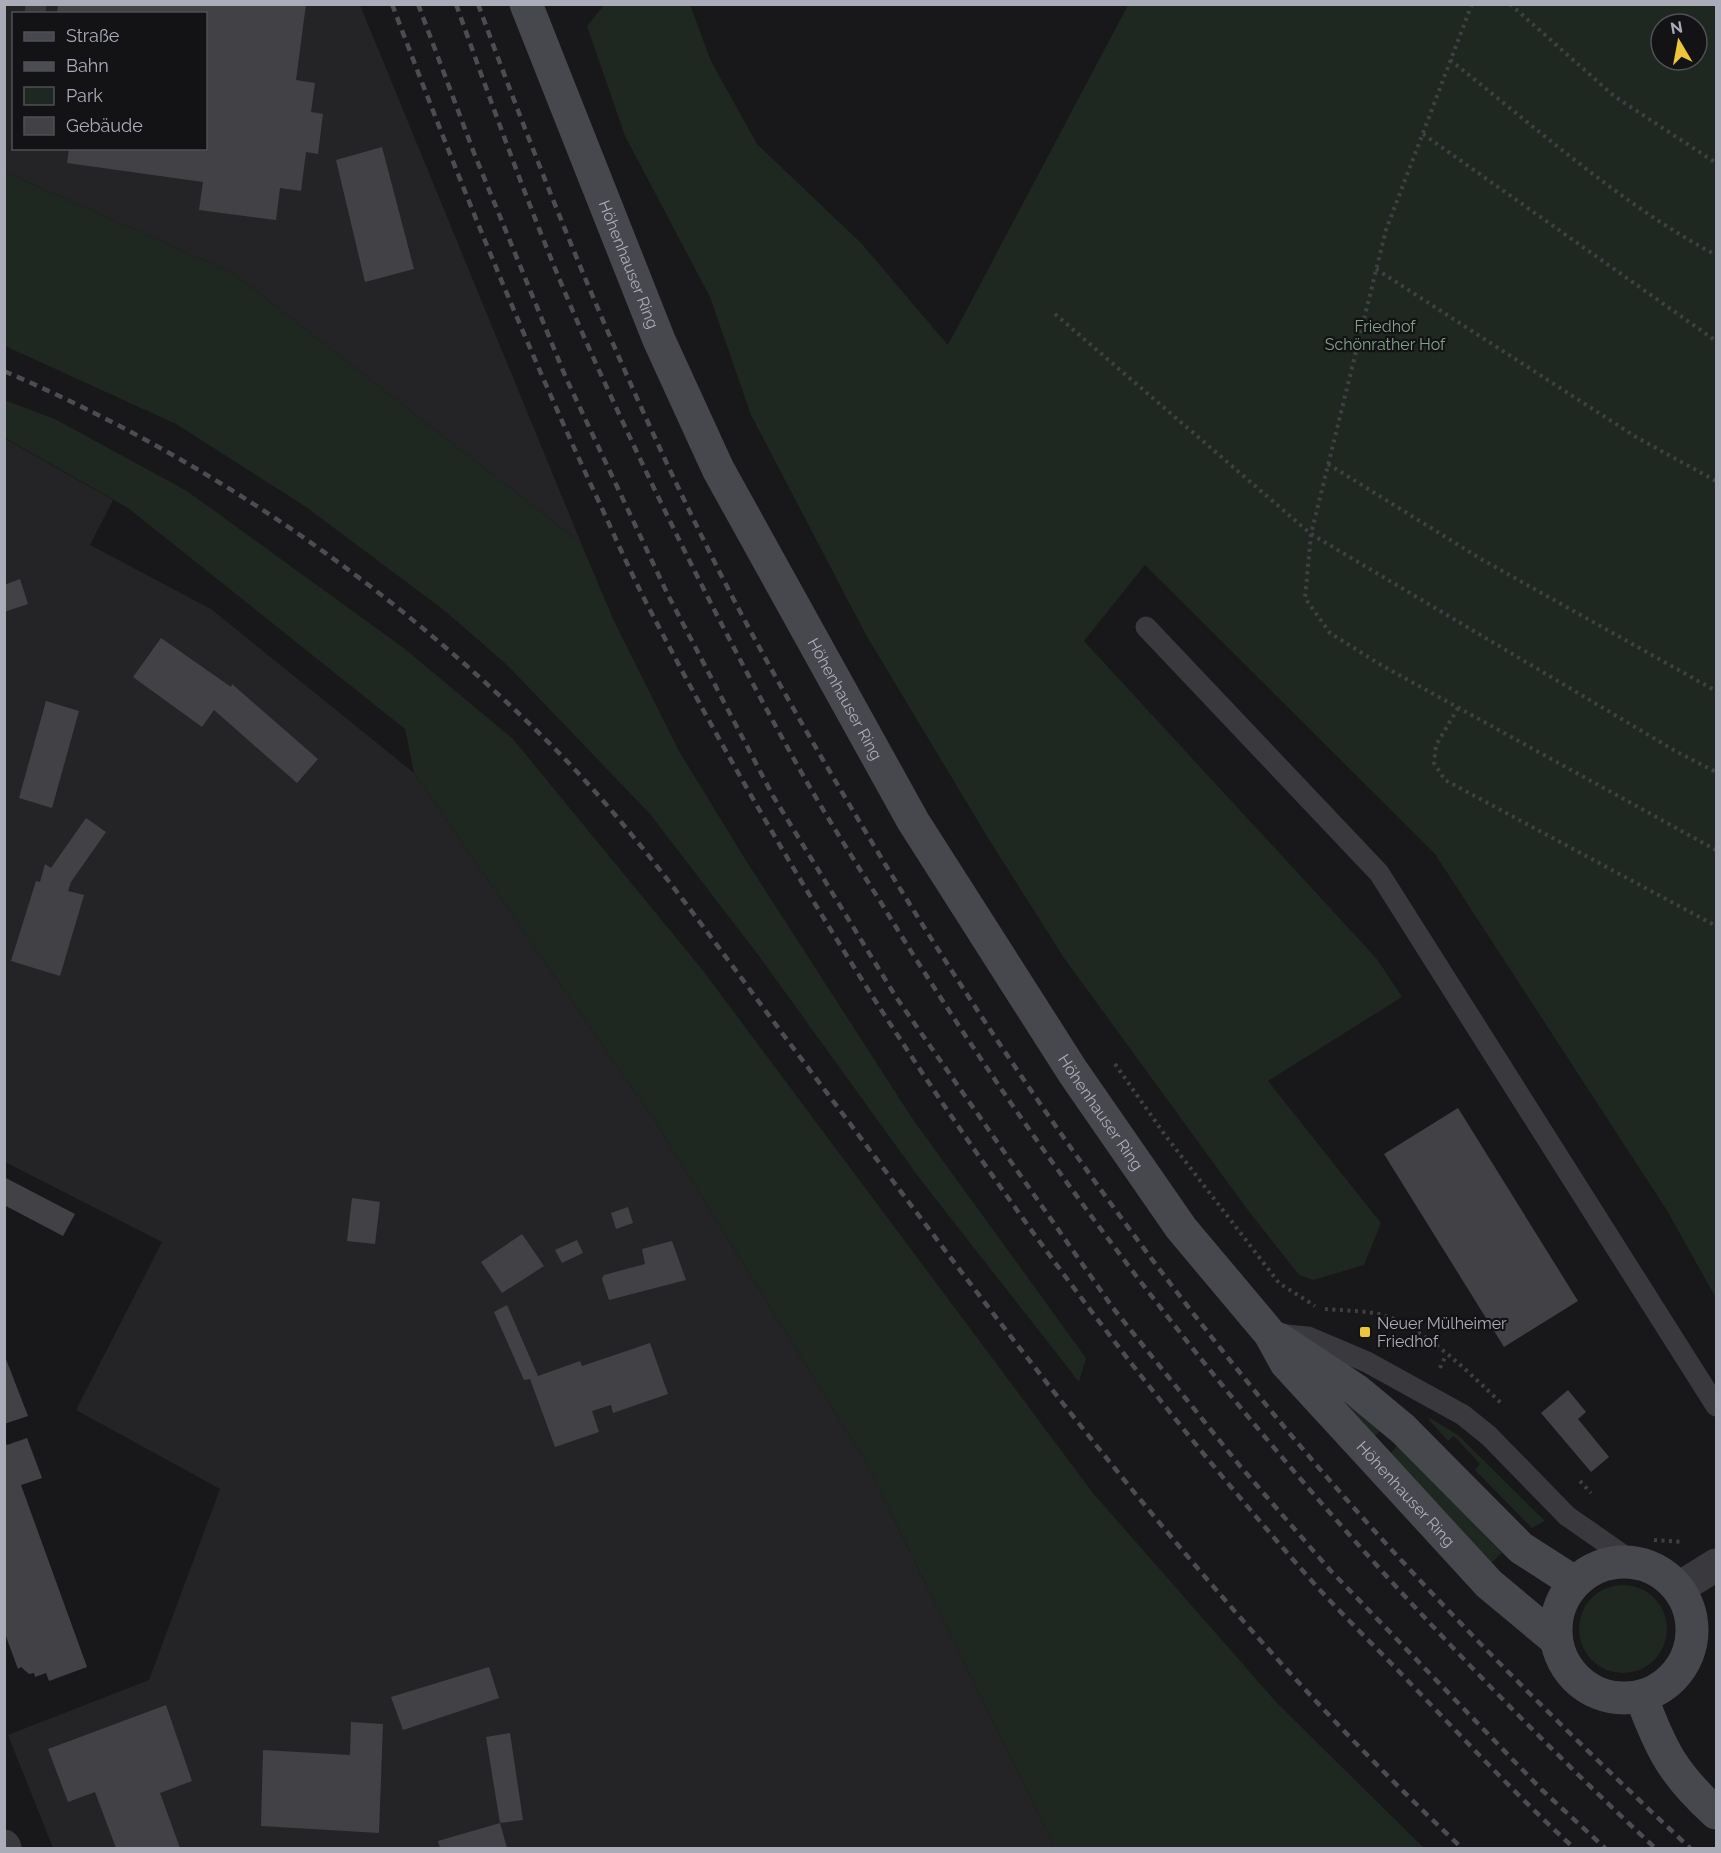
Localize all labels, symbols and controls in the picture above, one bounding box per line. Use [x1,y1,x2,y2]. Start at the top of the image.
legend [12,12,207,150]
north arrow [1649,12,1709,72]
text: N [1669,17,1684,38]
text: Straße [66,25,120,46]
text: Bahn [66,55,109,76]
text: Park [66,85,103,106]
text: Gebäude [66,115,143,136]
street label: Höhenhauser Ring [595,198,663,331]
park label: Friedhof Schönrather Hof [1325,317,1446,354]
street label: Höhenhauser Ring [804,635,886,763]
street label: Höhenhauser Ring [1054,1051,1147,1174]
place label: Neuer Mülheimer Friedhof [1377,1314,1507,1351]
marker: Neuer Mülheimer Friedhof [1358,1325,1372,1339]
street label: Höhenhauser Ring [1353,1437,1459,1551]

